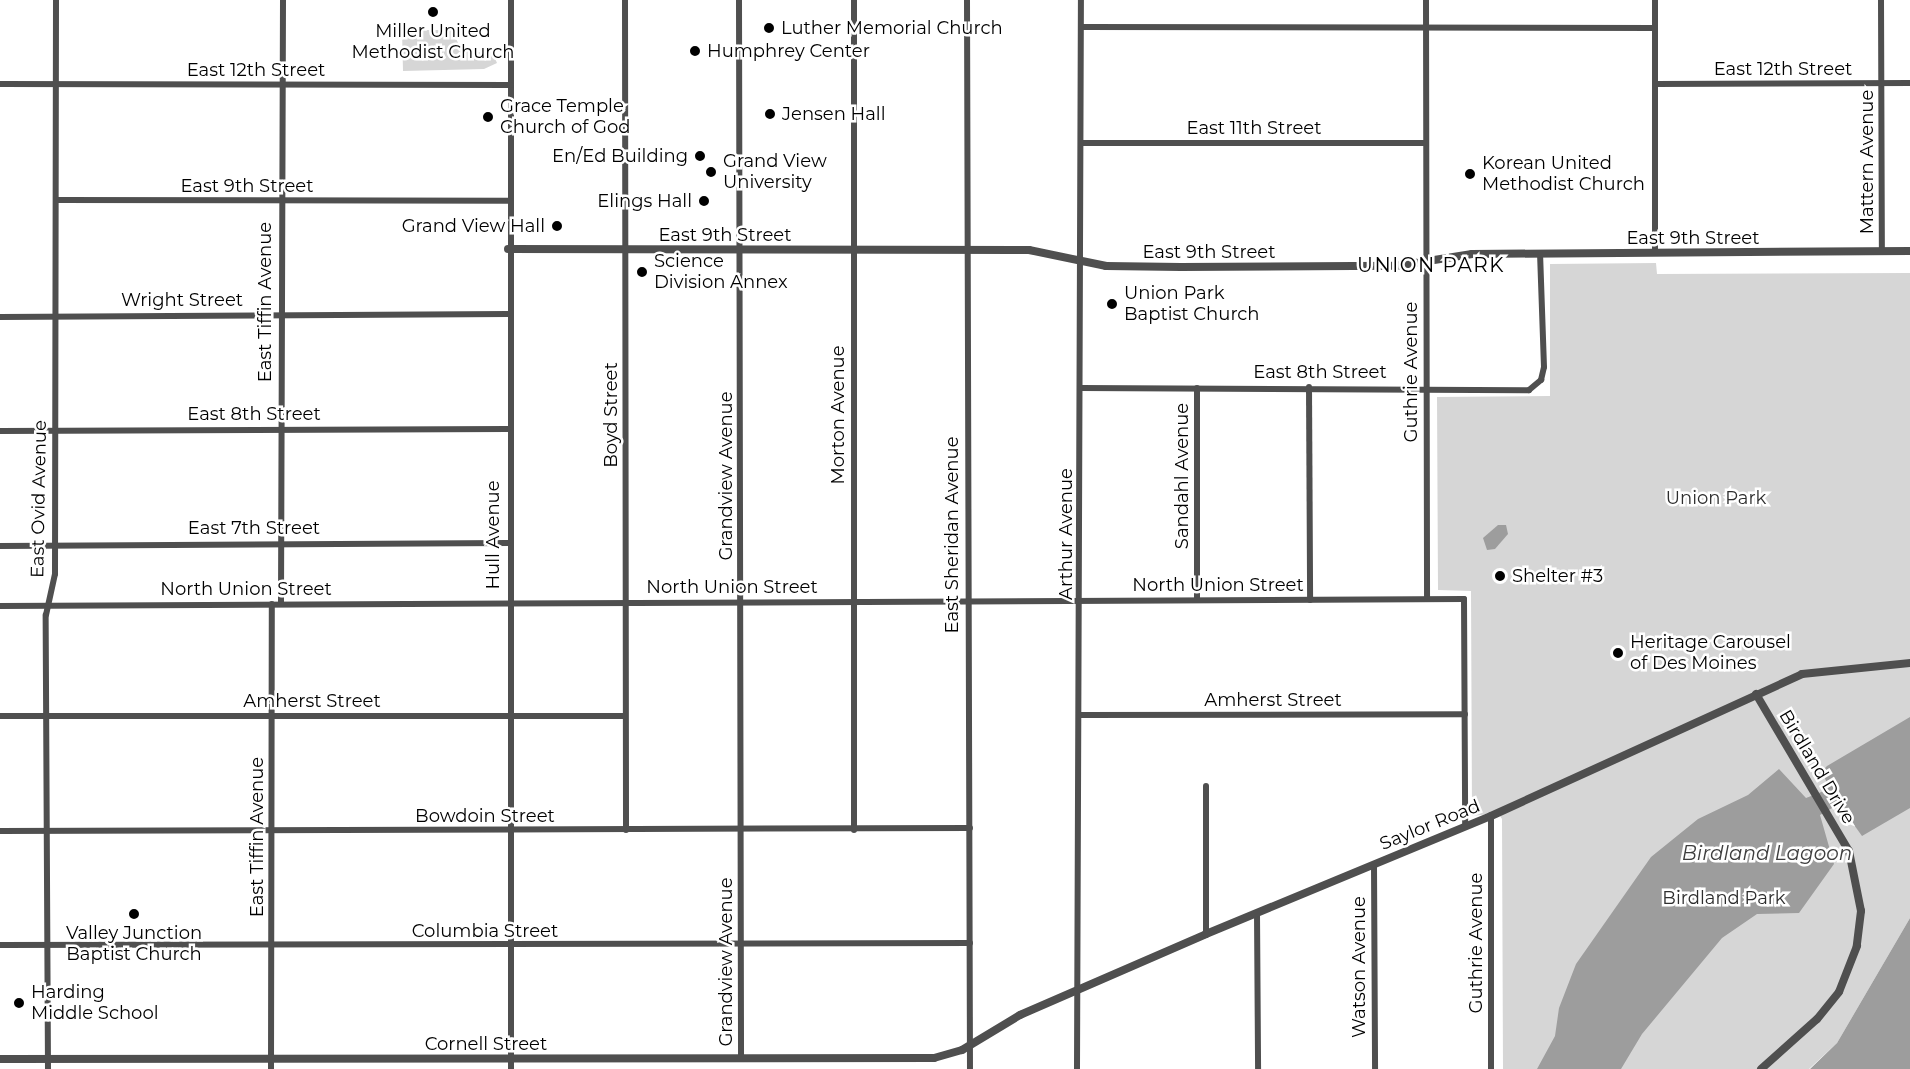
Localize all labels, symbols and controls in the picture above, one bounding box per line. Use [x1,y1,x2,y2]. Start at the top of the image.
marker: Miller United Methodist Church [426,5,440,19]
place label: Luther Memorial Church [781,17,1003,39]
place label: Miller United Methodist Church [352,21,514,63]
marker: Luther Memorial Church [762,21,776,35]
place label: Humphrey Center [707,40,870,62]
marker: Humphrey Center [688,44,702,58]
street label: East 12th Street [1714,58,1852,80]
street label: East 12th Street [187,59,325,81]
street label: Mattern Avenue [1856,90,1878,234]
place label: Grace Temple Church of God [500,96,630,138]
place label: Jensen Hall [782,103,886,125]
marker: Jensen Hall [763,107,777,121]
marker: Grace Temple Church of God [481,110,495,124]
street label: East 11th Street [1187,117,1321,139]
place label: En/Ed Building [552,145,688,167]
marker: En/Ed Building [693,149,707,163]
place label: Grand View University [723,151,827,194]
place label: Korean United Methodist Church [1482,153,1645,195]
marker: Grand View University [704,165,718,179]
marker: Korean United Methodist Church [1463,167,1477,181]
street label: East 9th Street [180,175,314,197]
place label: Elings Hall [597,190,692,212]
marker: Elings Hall [697,194,711,208]
place label: Grand View Hall [402,215,545,237]
marker: Grand View Hall [550,219,564,233]
street label: East Tiffin Avenue [254,222,276,382]
street label: East 9th Street [658,224,792,246]
street label: East 9th Street [1626,227,1760,249]
street label: East 9th Street [1142,241,1276,263]
place label: Science Division Annex [654,251,788,294]
district label: UNION PARK [1357,253,1505,277]
marker: Science Division Annex [635,265,649,279]
place label: Union Park Baptist Church [1124,283,1260,326]
street label: Wright Street [121,289,243,311]
marker: Union Park Baptist Church [1105,297,1119,311]
street label: Guthrie Avenue [1400,302,1422,442]
street label: Morton Avenue [827,345,849,485]
street label: East 8th Street [1253,361,1387,383]
street label: Boyd Street [600,362,622,468]
street label: Grandview Avenue [715,391,737,561]
street label: East 8th Street [187,403,321,425]
street label: Sandahl Avenue [1171,403,1193,549]
street label: East Ovid Avenue [27,420,51,578]
street label: East Sheridan Avenue [941,437,963,633]
street label: Arthur Avenue [1055,468,1077,600]
street label: Hull Avenue [482,480,504,590]
park label: Union Park [1666,487,1766,509]
street label: East 7th Street [188,517,320,539]
place label: Shelter #3 [1512,565,1603,587]
marker: Shelter #3 [1493,569,1507,583]
street label: North Union Street [1132,574,1304,596]
street label: North Union Street [646,576,818,598]
street label: North Union Street [160,578,332,600]
place label: Heritage Carousel of Des Moines [1630,632,1791,674]
marker: Heritage Carousel of Des Moines [1611,646,1625,660]
street label: Amherst Street [1204,689,1342,711]
street label: Amherst Street [243,690,381,712]
street label: Birdland Drive [1774,706,1860,828]
street label: East Tiffin Avenue [246,757,268,917]
street label: Saylor Road [1377,795,1483,855]
street label: Bowdoin Street [415,805,555,827]
water label: Birdland Lagoon [1682,841,1852,865]
street label: Guthrie Avenue [1465,873,1487,1013]
street label: Grandview Avenue [715,877,737,1047]
park label: Birdland Park [1662,887,1786,909]
street label: Watson Avenue [1348,896,1370,1038]
marker: Valley Junction Baptist Church [127,907,141,921]
street label: Columbia Street [412,920,558,942]
place label: Valley Junction Baptist Church [66,923,202,966]
place label: Harding Middle School [31,982,159,1024]
marker: Harding Middle School [12,996,26,1010]
street label: Cornell Street [425,1033,547,1055]

